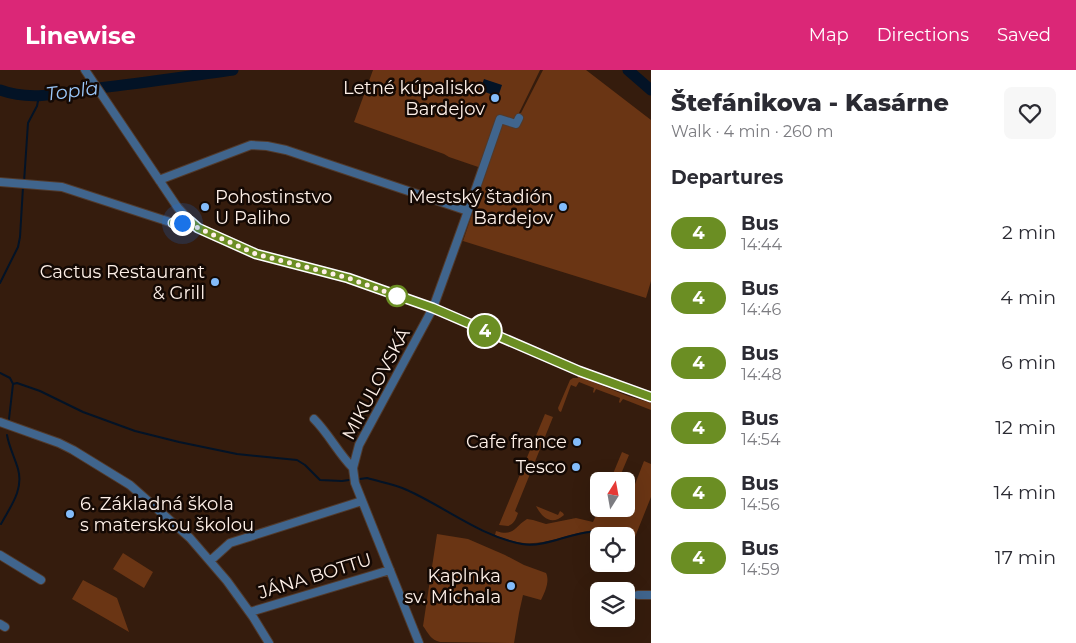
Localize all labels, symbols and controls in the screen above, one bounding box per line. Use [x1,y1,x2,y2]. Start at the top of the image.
text: Linewise [25,21,136,50]
text: Map [809,24,849,46]
text: Directions [877,24,969,46]
text: Saved [997,24,1051,46]
water label: Topľa [44,76,100,106]
place label: Letné kúpalisko Bardejov [343,77,485,120]
button: heart [1004,87,1056,139]
text: Štefánikova - Kasárne [671,88,949,117]
marker: Letné kúpalisko Bardejov [489,92,501,104]
text: Walk · 4 min · 260 m [671,122,833,141]
text: Departures [671,166,783,189]
place label: Pohostinstvo U Paliho [215,186,332,229]
place label: Mestský štadión Bardejov [408,186,553,229]
marker: Pohostinstvo U Paliho [199,201,211,213]
marker: Mestský štadión Bardejov [557,201,569,213]
your location [170,211,195,236]
text: Bus [741,212,779,235]
text: 2 min [1002,221,1056,244]
text: 4 [692,222,705,244]
text: 14:44 [741,235,782,254]
place label: Cactus Restaurant & Grill [40,261,205,304]
marker: Cactus Restaurant & Grill [209,276,221,288]
text: Bus [741,277,779,300]
unlabelled marker [386,285,408,307]
text: 4 min [1000,286,1056,309]
text: 4 [692,287,705,309]
text: 14:46 [741,300,781,319]
line badge: 4 [469,315,501,347]
text: 4 [479,320,491,342]
street label: MIKULOVSKÁ [337,324,415,444]
text: Bus [741,342,779,365]
text: 6 min [1001,351,1056,374]
text: 4 [692,352,705,374]
text: 14:48 [741,365,782,384]
text: Bus [741,407,779,430]
text: 12 min [995,416,1056,439]
text: 4 [692,417,705,439]
text: 14:54 [741,430,780,449]
place label: Cafe france [466,431,567,453]
marker: Cafe france [571,436,583,448]
place label: Tesco [516,456,566,478]
marker: Tesco [570,461,582,473]
north arrow [590,472,635,518]
map controls [590,472,635,627]
text: Bus [741,472,779,495]
text: 14 min [993,481,1056,504]
text: 4 [692,482,705,504]
place label: 6. Základná škola s materskou školou [80,493,254,536]
text: 14:56 [741,495,780,514]
marker: 6. Základná škola s materskou školou [64,508,76,520]
button: locate [590,527,635,572]
text: Bus [741,537,779,560]
text: 17 min [995,546,1056,569]
text: 4 [692,547,705,569]
street label: JÁNA BOTTU [255,548,374,604]
text: 14:59 [741,560,780,579]
place label: Kaplnka sv. Michala [404,565,501,608]
marker: Kaplnka sv. Michala [505,580,517,592]
button: layers [590,582,635,627]

